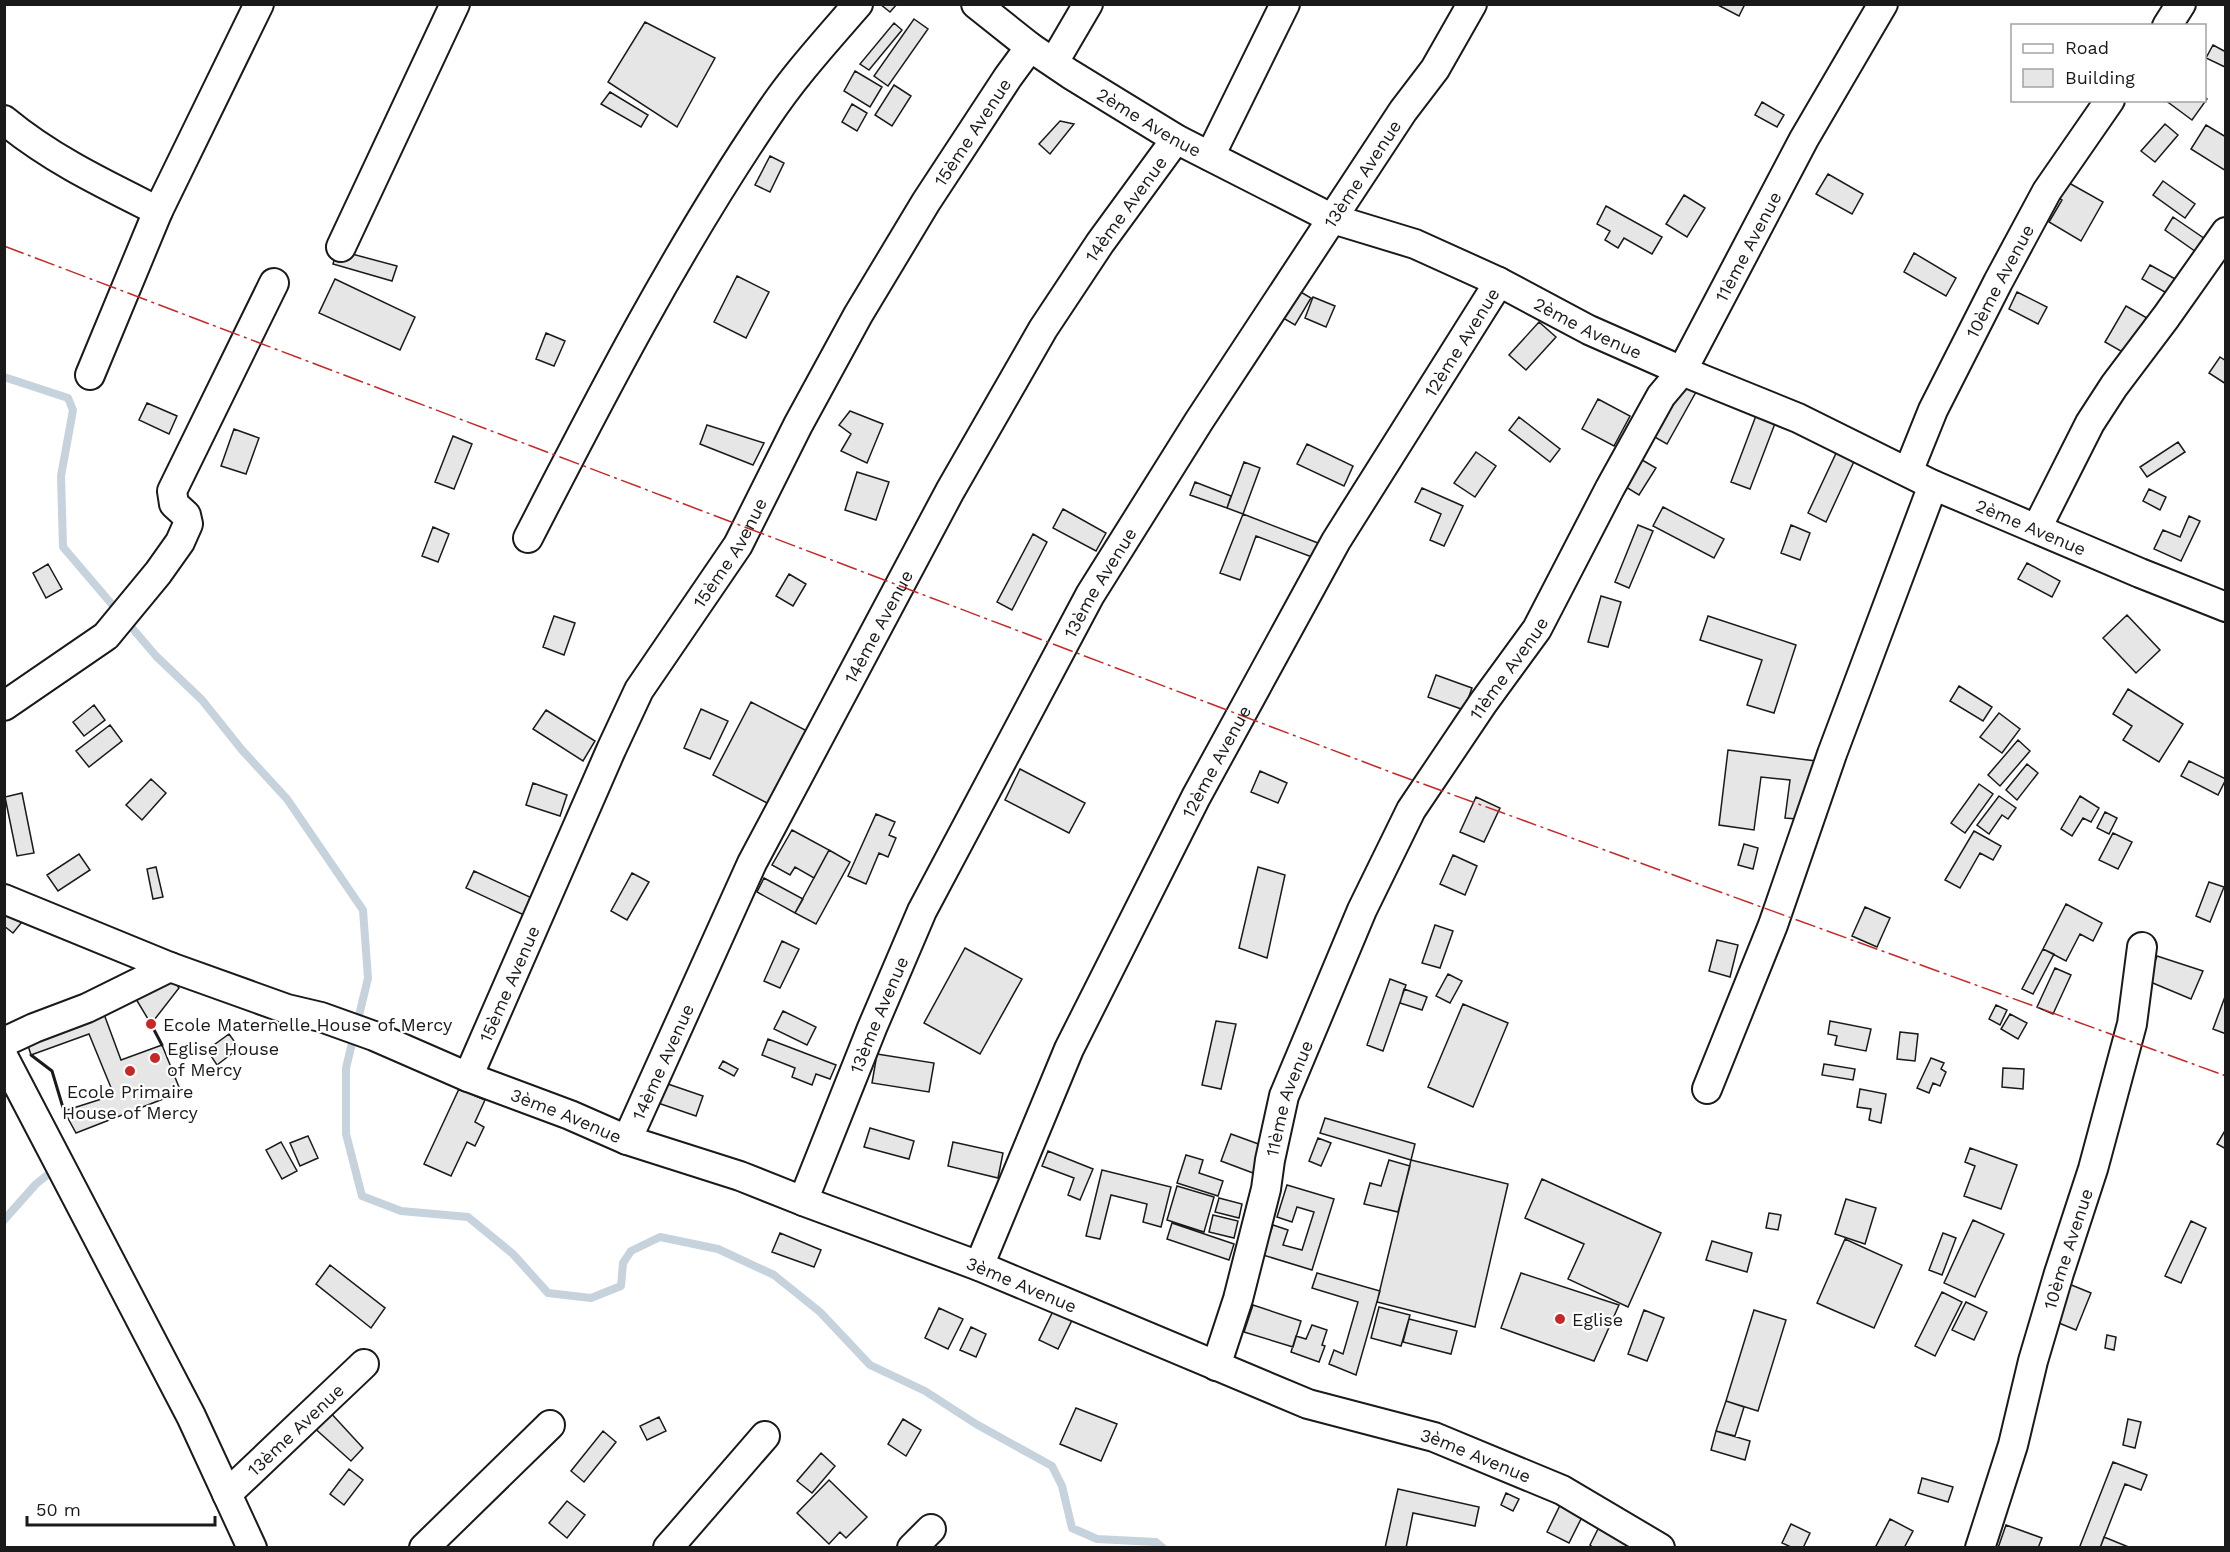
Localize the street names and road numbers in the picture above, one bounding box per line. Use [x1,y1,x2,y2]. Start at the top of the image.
street label: 15ème Avenue [929,74,1015,190]
street label: 2ème Avenue [1093,83,1205,161]
street label: 13ème Avenue [1319,116,1405,231]
street label: 14ème Avenue [1080,152,1171,265]
street label: 11ème Avenue [1710,188,1785,305]
street label: 10ème Avenue [1961,220,2038,341]
street label: 12ème Avenue [1419,284,1503,400]
street label: 2ème Avenue [1531,292,1645,363]
street label: 15ème Avenue [688,494,770,611]
street label: 2ème Avenue [1973,494,2089,559]
street label: 13ème Avenue [1059,523,1140,641]
street label: 14ème Avenue [839,566,917,686]
street label: 11ème Avenue [1465,613,1552,723]
street label: 12ème Avenue [1177,701,1255,821]
street label: 15ème Avenue [474,922,543,1045]
street label: 13ème Avenue [845,953,912,1076]
street label: 14ème Avenue [627,1000,698,1123]
street label: 11ème Avenue [1261,1037,1317,1158]
street label: 3ème Avenue [508,1083,625,1147]
street label: 10ème Avenue [2038,1186,2096,1311]
street label: 3ème Avenue [964,1252,1080,1316]
street label: 13ème Avenue [243,1379,348,1480]
street label: 3ème Avenue [1418,1423,1534,1487]

